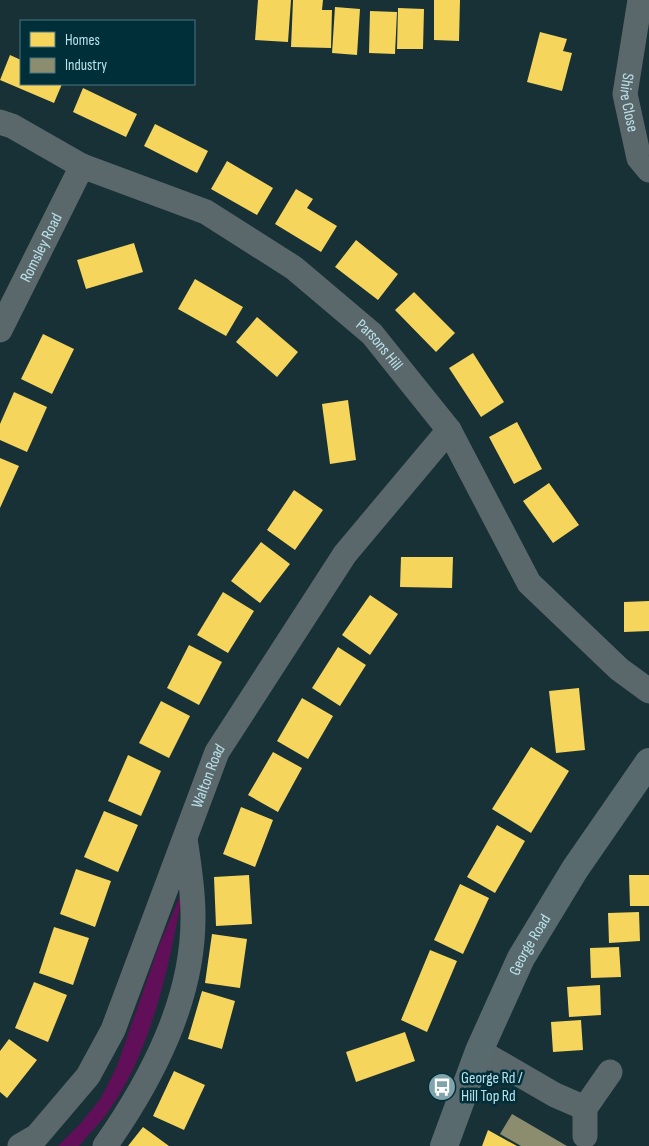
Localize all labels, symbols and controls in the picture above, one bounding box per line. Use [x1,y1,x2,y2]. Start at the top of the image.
legend [20,20,195,85]
text: Homes [65,31,100,50]
text: Industry [65,56,107,75]
street label: Shire Close [616,72,643,134]
street label: Romsley Road [16,210,66,285]
street label: Parsons Hill [352,315,407,374]
street label: Walton Road [187,740,229,811]
street label: George Road [505,911,555,978]
place label: George Rd / Hill Top Rd [461,1069,523,1106]
bus stop icon: George Rd / Hill Top Rd [427,1072,457,1102]

